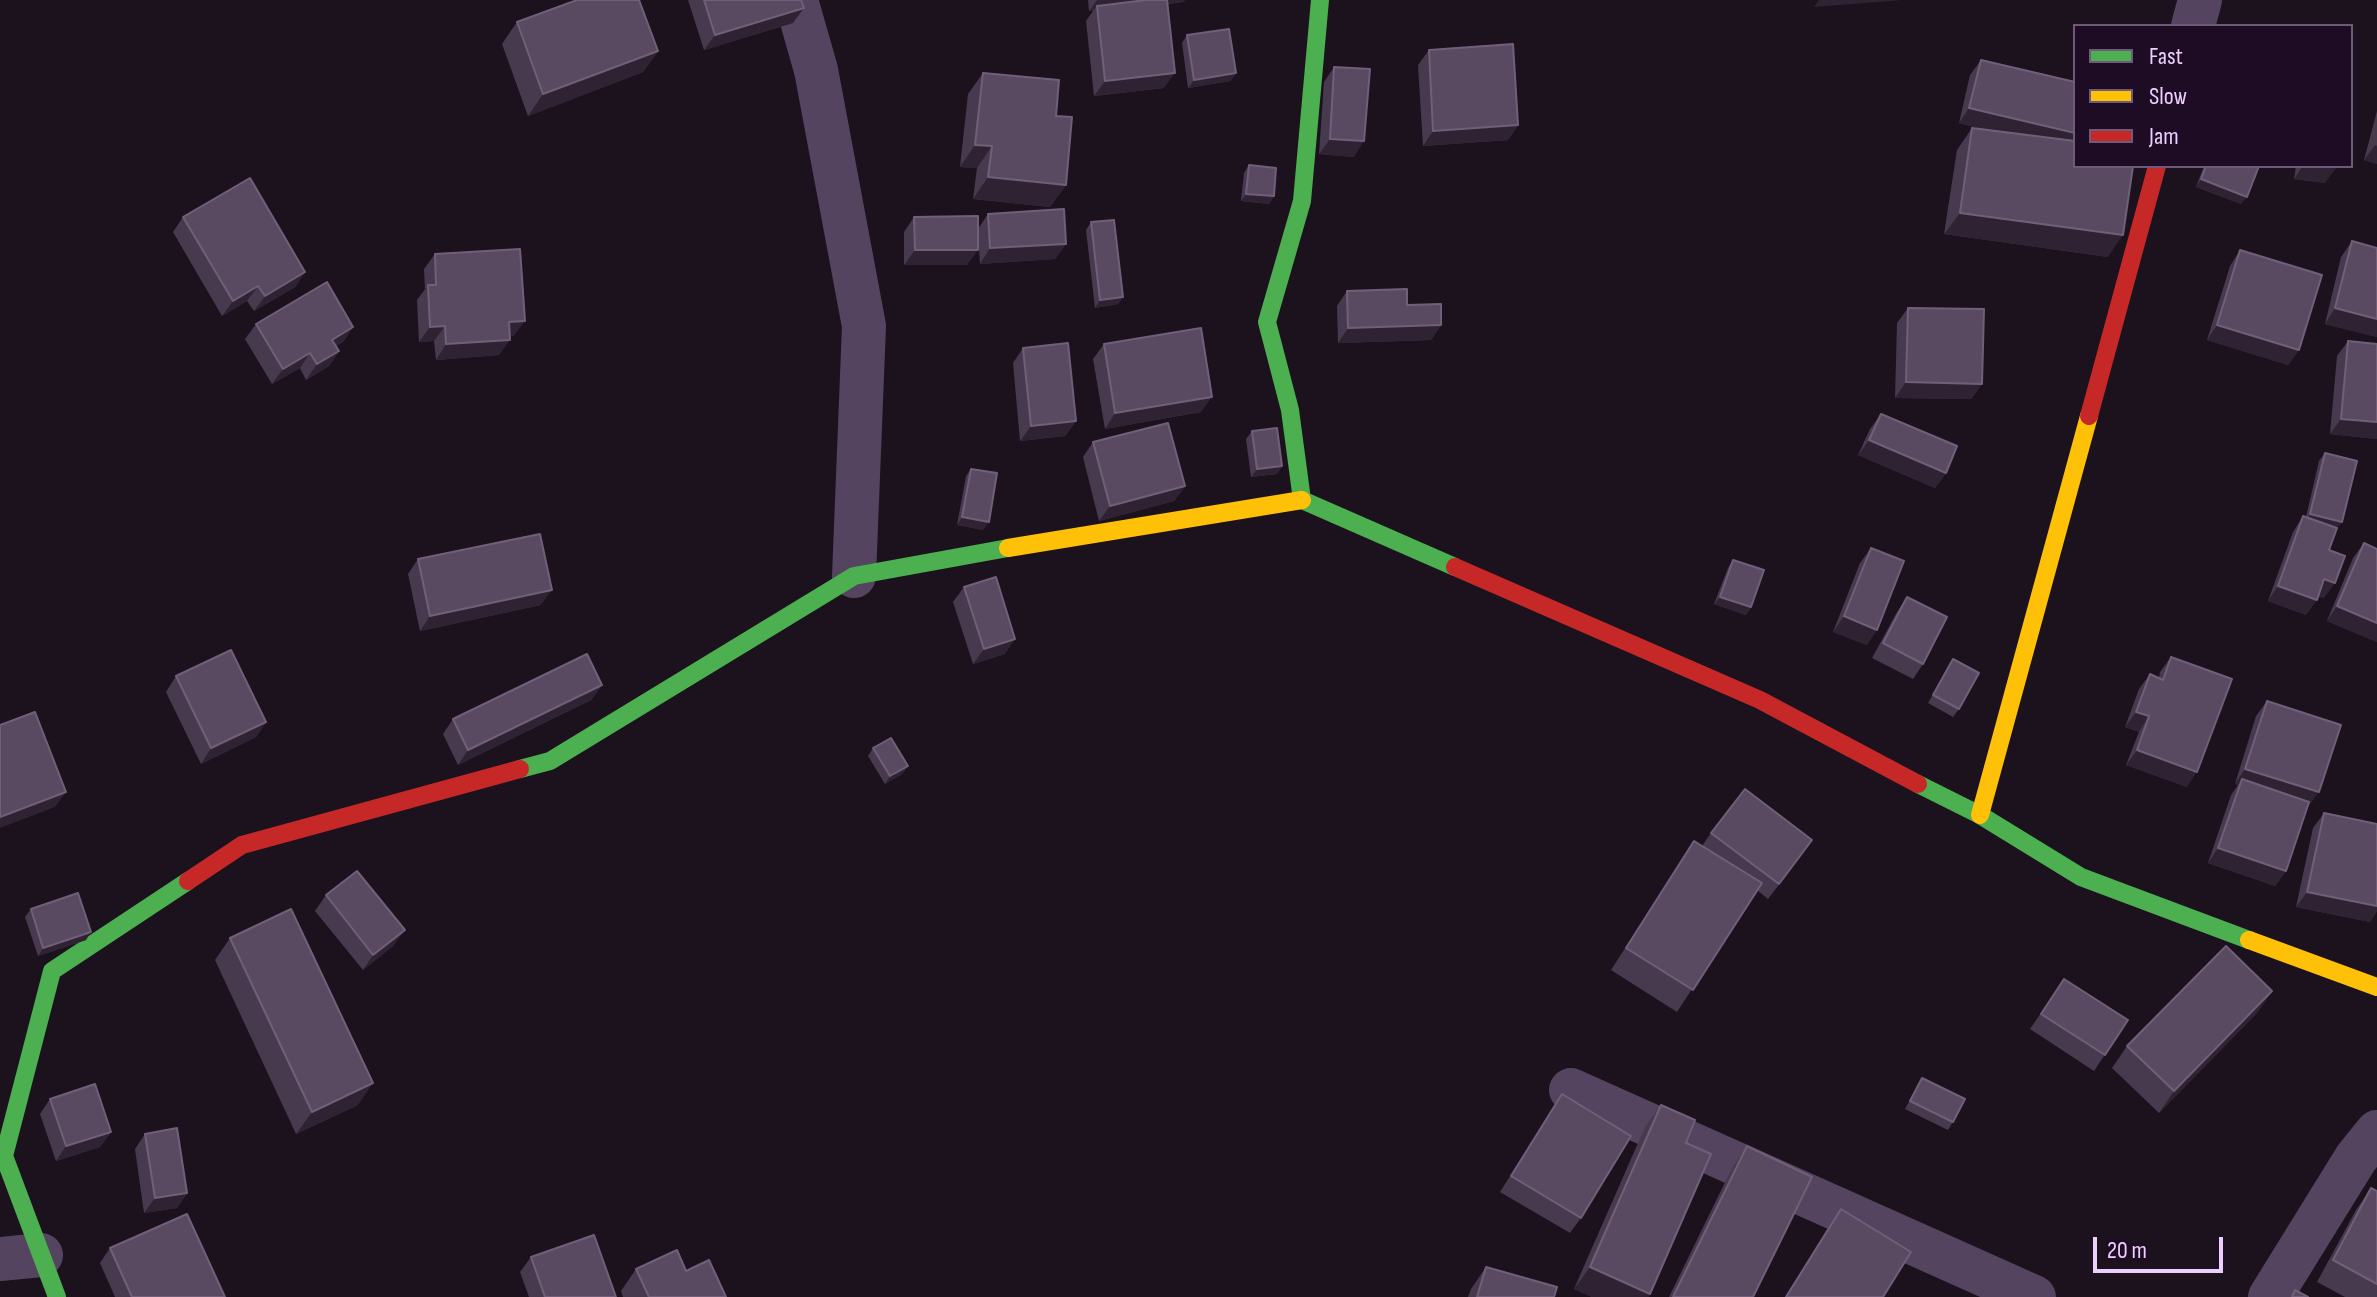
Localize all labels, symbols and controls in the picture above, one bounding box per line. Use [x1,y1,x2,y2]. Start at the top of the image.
legend [2073,24,2353,168]
text: Fast [2149,42,2183,71]
text: Slow [2149,82,2187,111]
text: Jam [2149,122,2179,151]
scale bar [2097,1221,2227,1271]
text: 20 m [2107,1236,2147,1265]

